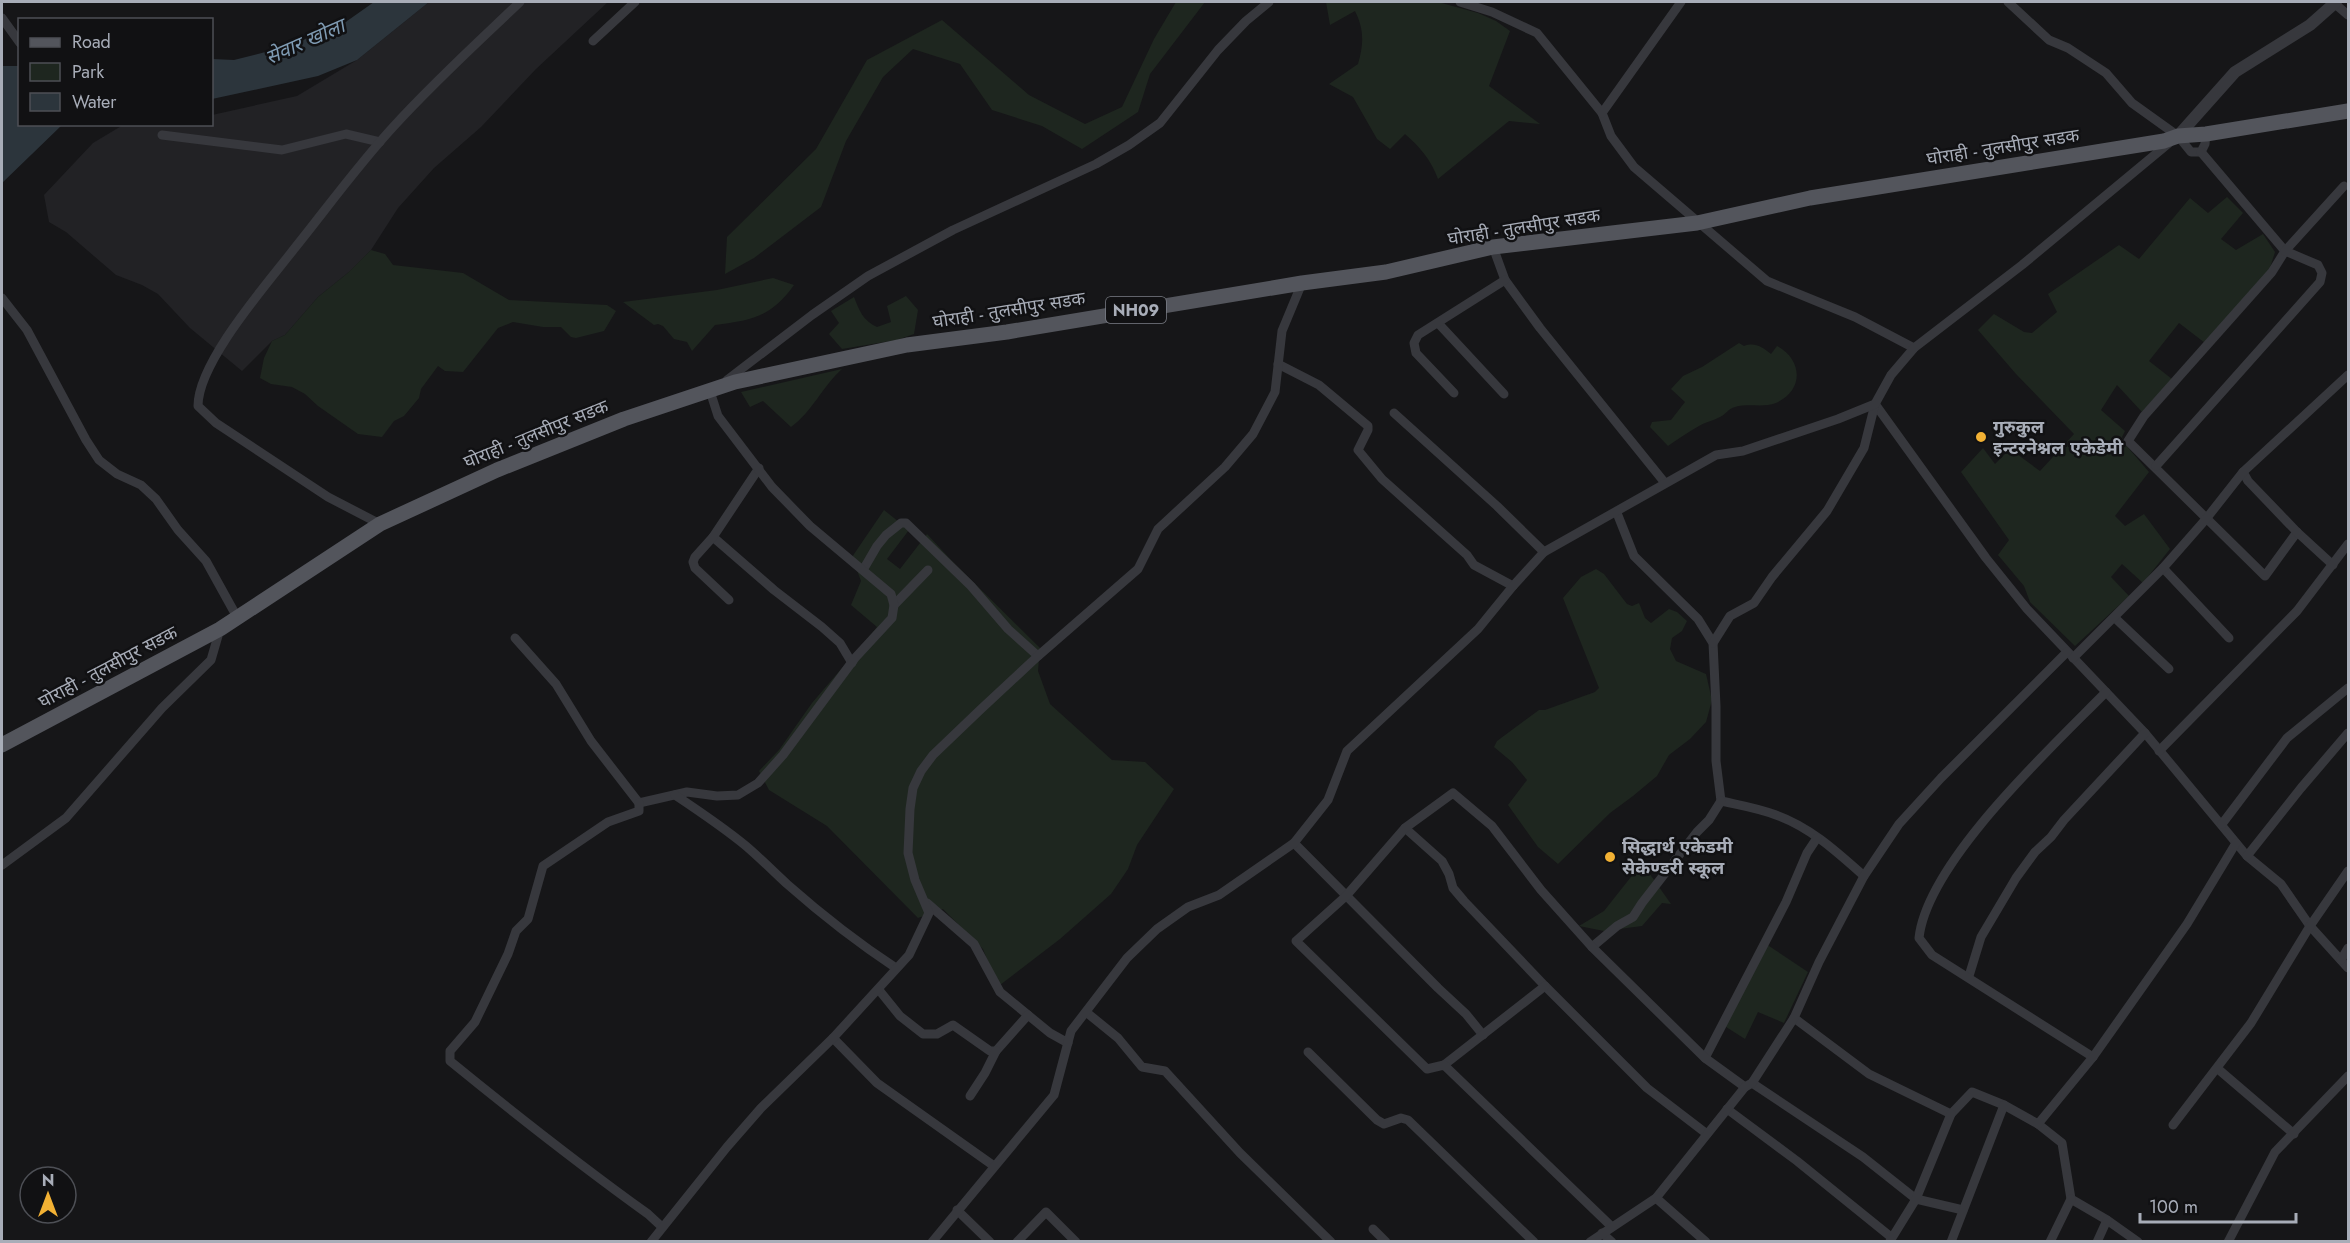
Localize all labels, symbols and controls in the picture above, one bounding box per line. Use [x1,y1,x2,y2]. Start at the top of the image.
water label: सेवार खोला [261,10,353,72]
legend [18,18,213,126]
text: Road [72,29,111,55]
text: Park [72,59,104,85]
text: Water [72,89,117,115]
street label: घोराही - तुलसीपुर सडक [1925,122,2082,172]
street label: घोराही - तुलसीपुर सडक [1446,202,1603,252]
street label: घोराही - तुलसीपुर सडक [931,285,1088,335]
road number: NH09 [1106,297,1166,323]
street label: घोराही - तुलसीपुर सडक [460,393,613,475]
place label: गुरुकुल इन्टरनेश्नल एकेडेमी [1993,414,2124,461]
marker: गुरुकुल इन्टरनेश्नल एकेडेमी [1974,430,1988,444]
street label: घोराही - तुलसीपुर सडक [34,619,183,715]
place label: सिद्धार्थ एकेडमी सेकेण्डरी स्कूल [1622,834,1733,881]
marker: सिद्धार्थ एकेडमी सेकेण्डरी स्कूल [1603,850,1617,864]
north arrow [18,1165,78,1225]
text: N [42,1169,54,1192]
scale bar [2140,1186,2296,1224]
text: 100 m [2149,1194,2198,1220]

